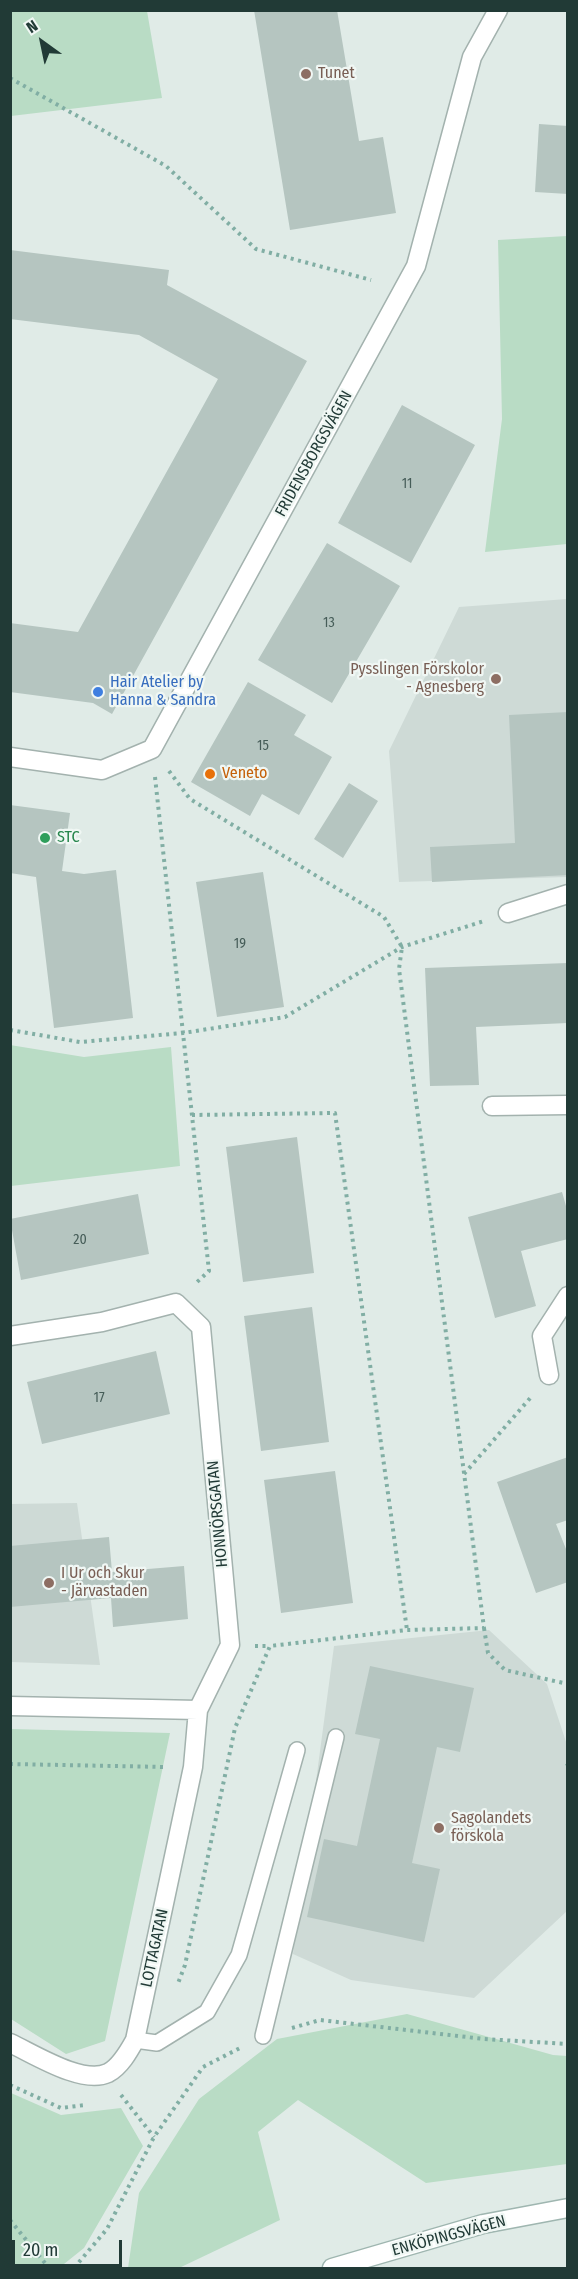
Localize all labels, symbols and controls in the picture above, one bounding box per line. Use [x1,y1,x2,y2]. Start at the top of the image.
north arrow [12,12,72,72]
text: N [23,16,41,37]
place label: Tunet [318,64,355,84]
marker: Tunet [299,67,313,81]
street label: FRIDENSBORGSVÄGEN [271,388,357,520]
house number: 11 [402,476,412,492]
house number: 13 [323,615,335,631]
place label: Pysslingen Förskolor - Agnesberg [350,660,484,698]
marker: Pysslingen Förskolor - Agnesberg [489,672,503,686]
place label: Hair Atelier by Hanna & Sandra [110,673,216,711]
marker: Hair Atelier by Hanna & Sandra [91,685,105,699]
house number: 15 [257,738,269,754]
place label: Veneto [222,764,267,784]
marker: Veneto [203,767,217,781]
place label: STC [57,828,80,848]
marker: STC [38,831,52,845]
house number: 19 [234,936,246,952]
house number: 20 [73,1232,87,1248]
house number: 17 [93,1390,105,1406]
street label: HONNÖRSGATAN [204,1460,232,1568]
place label: I Ur och Skur - Järvastaden [61,1564,148,1602]
marker: I Ur och Skur - Järvastaden [42,1576,56,1590]
place label: Sagolandets förskola [451,1809,531,1847]
marker: Sagolandets förskola [432,1821,446,1835]
street label: LOTTAGATAN [137,1907,173,1989]
street label: ENKÖPINGSVÄGEN [390,2212,508,2260]
scale bar [15,2228,124,2266]
text: 20 m [23,2239,58,2261]

